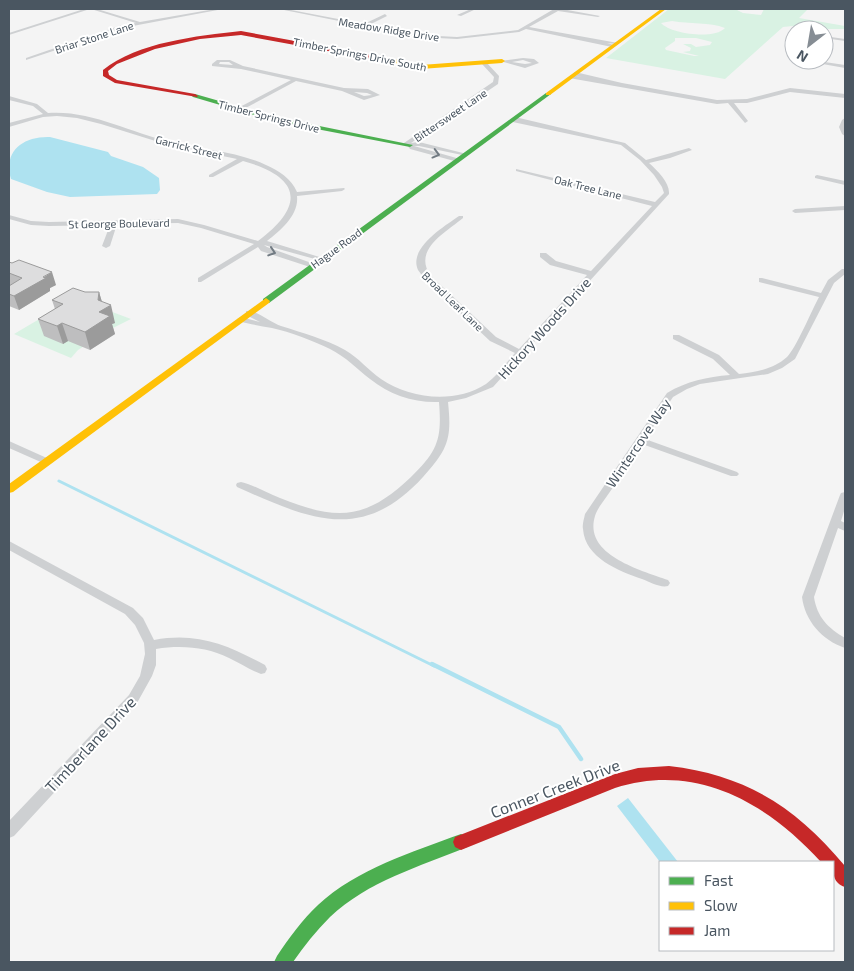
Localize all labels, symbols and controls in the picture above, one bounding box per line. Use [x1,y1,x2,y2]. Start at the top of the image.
street label: Meadow Ridge Drive [338,15,440,43]
street label: Briar Stone Lane [53,18,135,56]
north arrow [784,20,834,70]
street label: Timber Springs Drive South [292,35,428,73]
text: N [793,47,811,66]
street label: Bittersweet Lane [411,86,489,144]
street label: Timber Springs Drive [217,97,321,135]
street label: Garrick Street [154,132,224,162]
one-way arrow [431,149,439,159]
street label: Oak Tree Lane [553,172,623,202]
street label: St George Boulevard [68,216,170,230]
street label: Hague Road [308,225,364,271]
one-way arrow [267,246,276,256]
street label: Broad Leaf Lane [420,268,486,334]
street label: Hickory Woods Drive [494,274,594,382]
street label: Wintercove Way [602,395,674,491]
street label: Timberlane Drive [41,692,139,796]
street label: Conner Creek Drive [488,755,622,821]
legend [659,861,834,951]
text: Fast [704,871,734,889]
text: Slow [704,896,738,914]
text: Jam [704,921,730,939]

